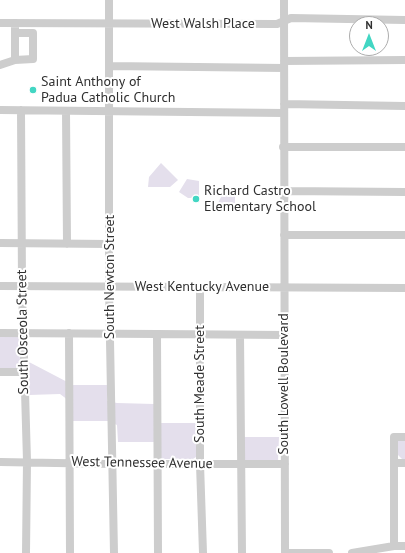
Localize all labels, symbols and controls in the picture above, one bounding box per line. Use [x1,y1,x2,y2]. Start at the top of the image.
street label: West Walsh Place [151,16,255,32]
north arrow [349,16,389,56]
text: N [365,18,373,32]
place label: Saint Anthony of Padua Catholic Church [41,74,175,106]
marker: Saint Anthony of Padua Catholic Church [28,85,38,95]
place label: Richard Castro Elementary School [204,183,316,216]
marker: Richard Castro Elementary School [191,194,201,204]
street label: South Newton Street [102,215,118,339]
street label: South Osceola Street [14,269,32,395]
street label: West Kentucky Avenue [135,279,269,295]
street label: South Lowell Boulevard [276,313,292,455]
street label: South Meade Street [192,325,208,443]
street label: West Tennessee Avenue [71,453,213,473]

